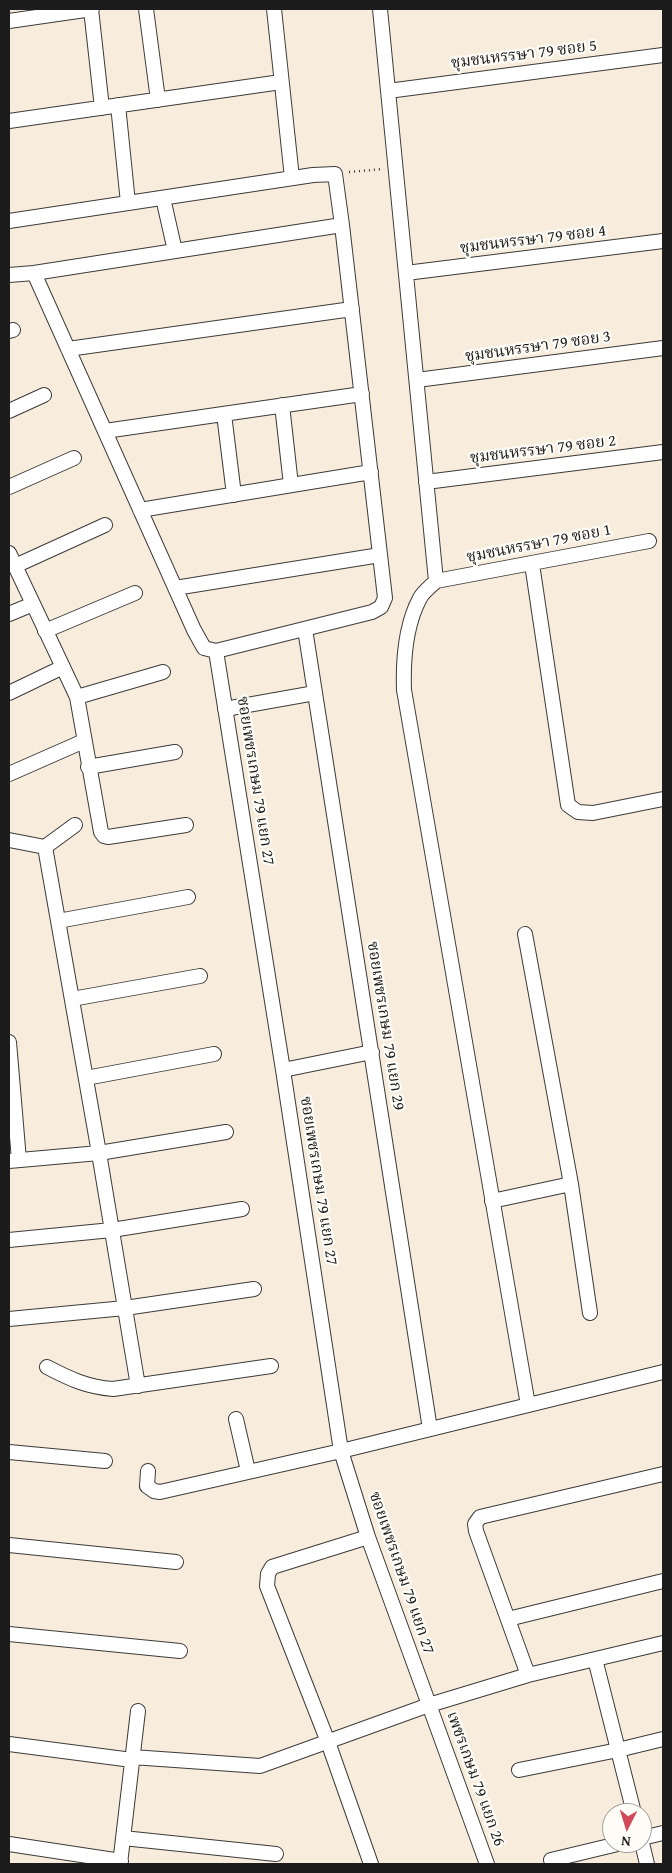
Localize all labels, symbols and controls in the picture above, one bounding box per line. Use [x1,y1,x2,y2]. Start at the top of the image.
street label: ชุมชนหรรษา 79 ซอย 5 [450,37,598,73]
street label: ชุมชนหรรษา 79 ซอย 4 [459,222,607,258]
street label: ชุมชนหรรษา 79 ซอย 3 [464,327,612,367]
street label: ชุมชนหรรษา 79 ซอย 2 [469,432,617,468]
street label: ชุมชนหรรษา 79 ซอย 1 [465,521,613,567]
street label: ซอยเพชรเกษม 79 แยก 27 [232,695,278,867]
street label: ซอยเพชรเกษม 79 แยก 29 [362,940,408,1112]
street label: ซอยเพชรเกษม 79 แยก 27 [295,1095,341,1267]
street label: ซอยเพชรเกษม 79 แยก 27 [364,1489,438,1657]
street label: เพชรเกษม 79 แยก 26 [442,1709,508,1849]
north arrow [602,1803,652,1853]
text: N [620,1832,631,1852]

